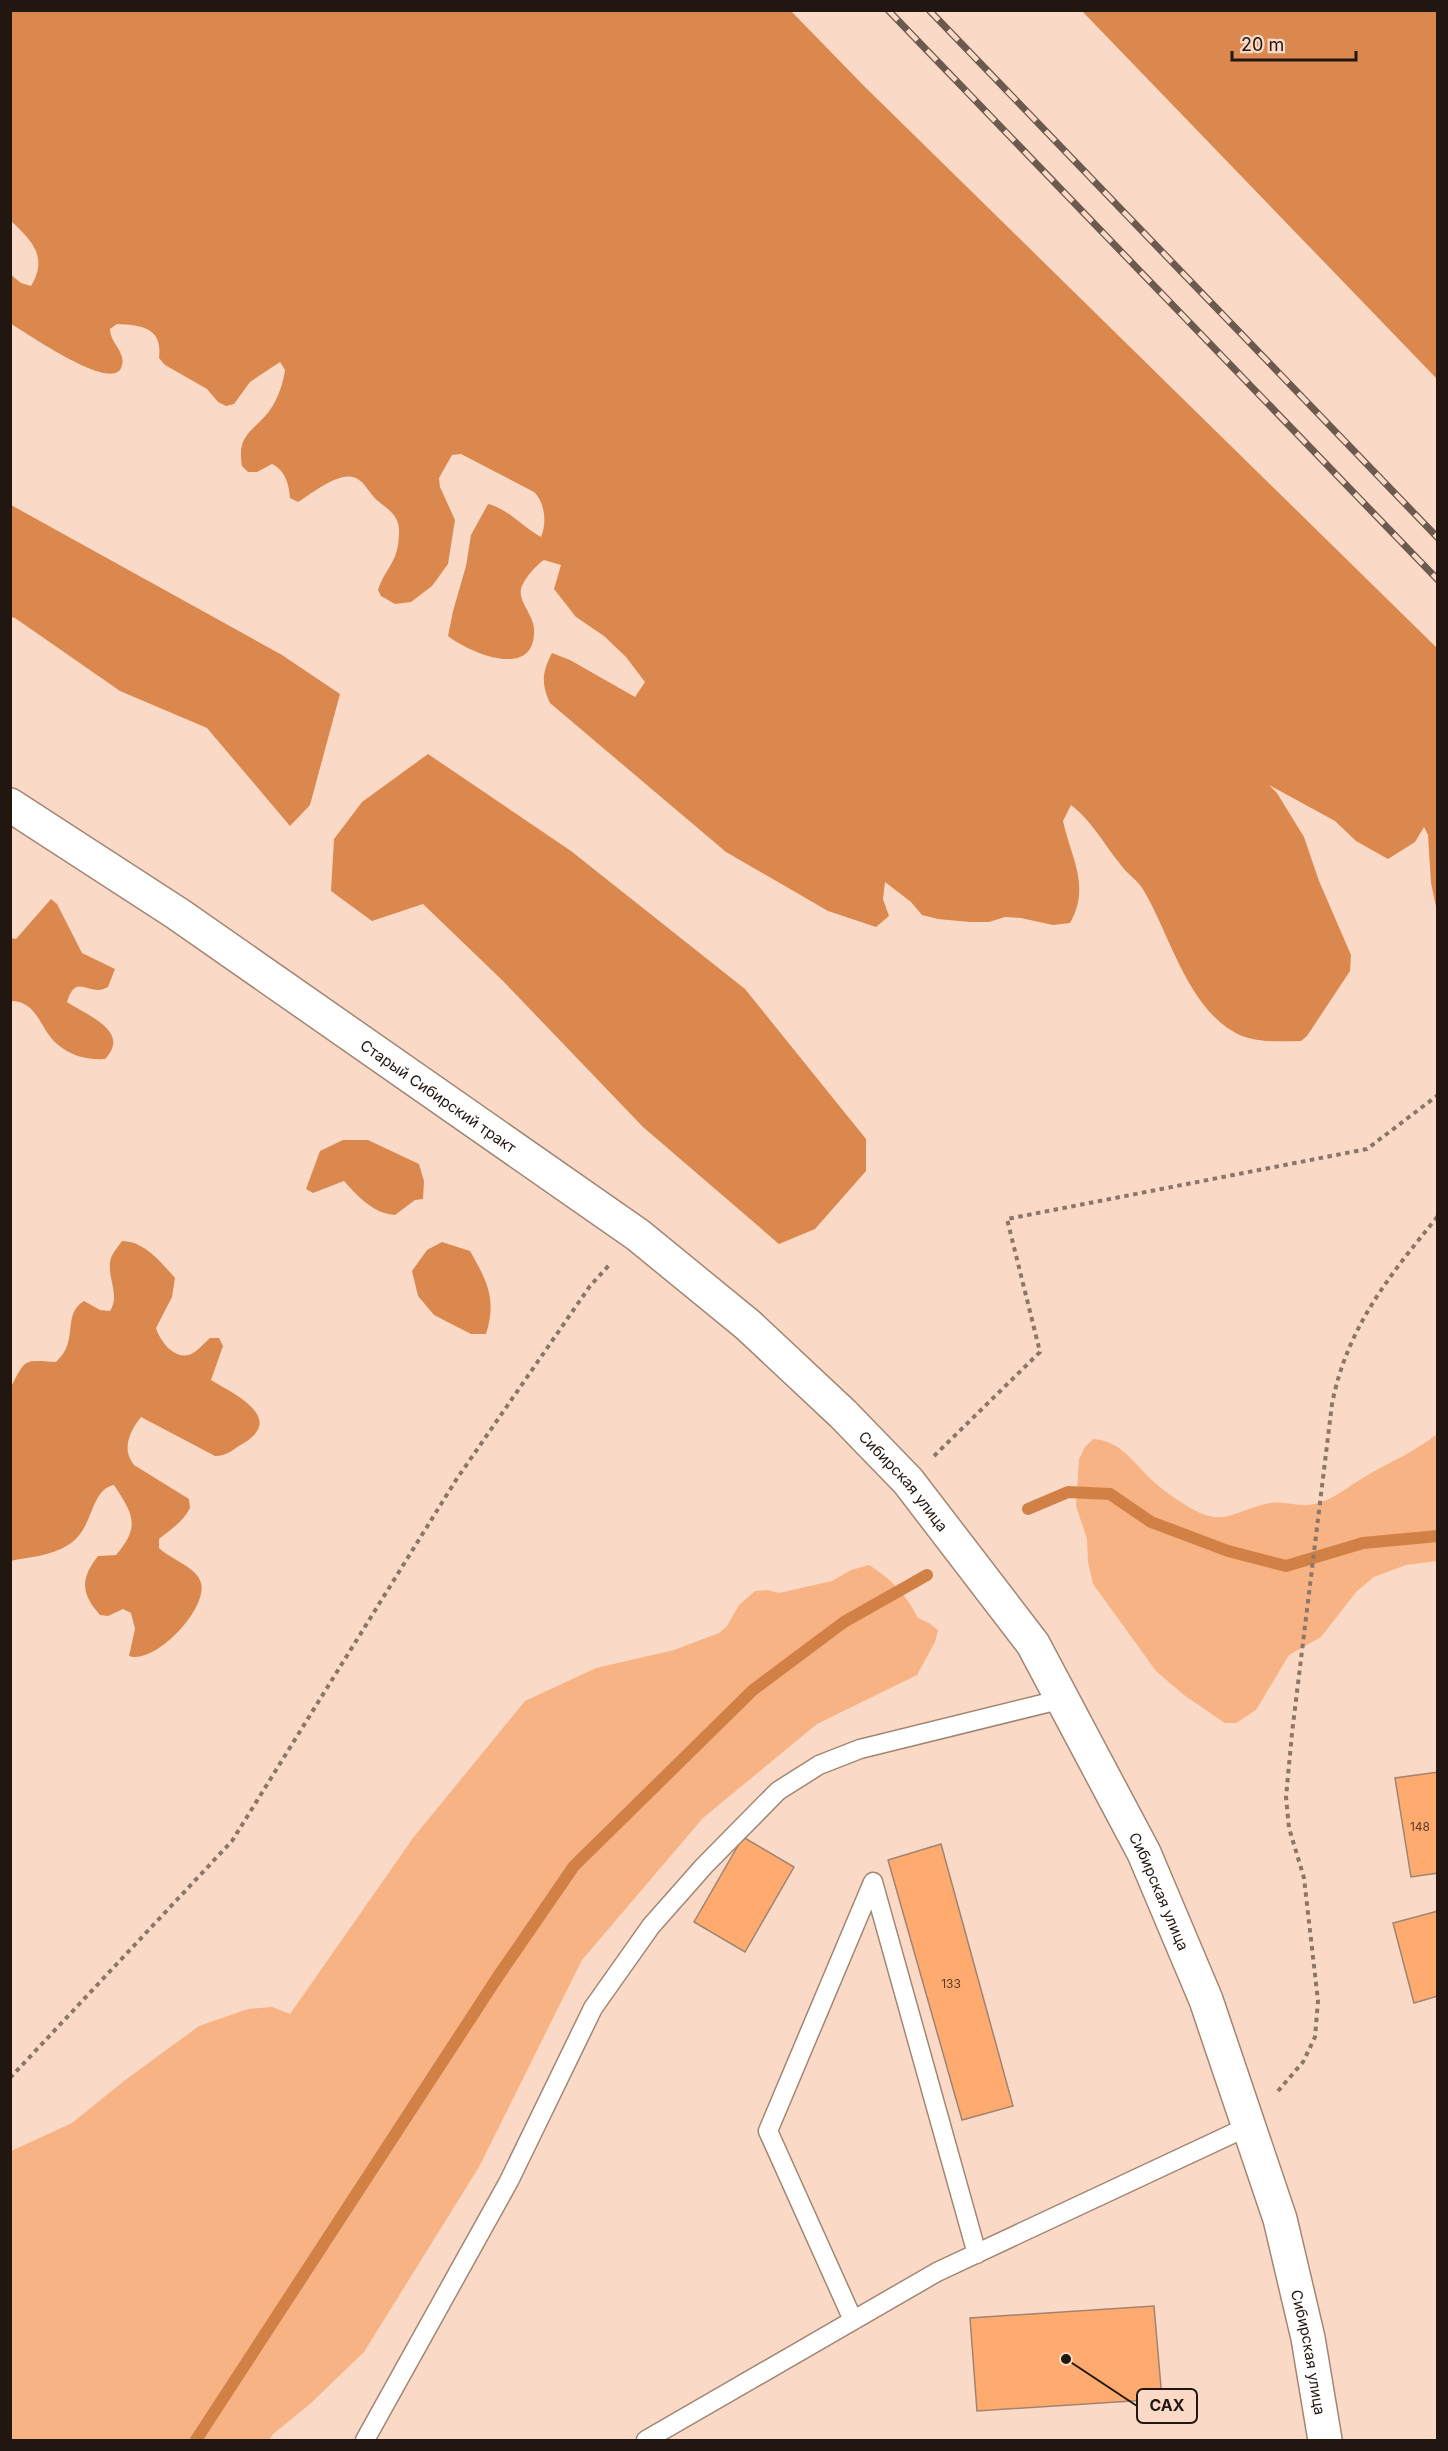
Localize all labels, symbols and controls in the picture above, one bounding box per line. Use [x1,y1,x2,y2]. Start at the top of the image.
scale bar [1232,24,1356,62]
text: 20 m [1241,34,1284,55]
street label: Старый Сибирский тракт [357,1035,520,1157]
street label: Сибирская улица [855,1427,953,1535]
house number: 148 [1410,1819,1430,1834]
street label: Сибирская улица [1125,1829,1193,1953]
house number: 133 [941,1976,961,1991]
street label: Сибирская улица [1287,2288,1330,2416]
callout: САХ [1137,2389,1197,2423]
text: САХ [1149,2395,1185,2415]

